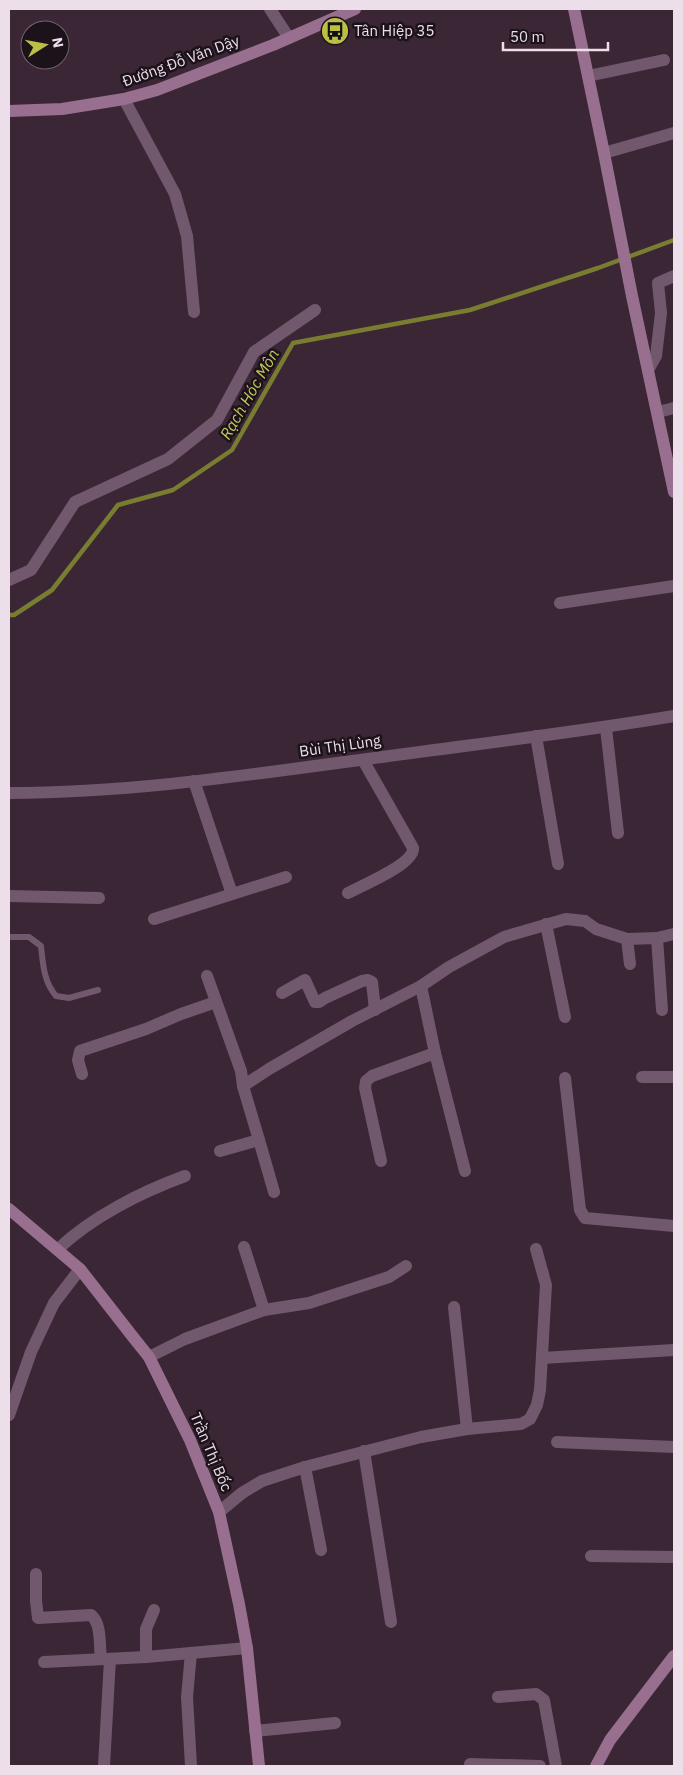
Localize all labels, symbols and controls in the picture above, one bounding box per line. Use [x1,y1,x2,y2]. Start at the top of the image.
bus stop icon: Tân Hiệp 35 [320,16,350,46]
north arrow [20,20,70,70]
scale bar [503,20,608,52]
place label: Tân Hiệp 35 [354,21,434,40]
text: 50 m [510,27,545,46]
street label: Đường Đỗ Văn Dậy [120,30,242,91]
text: N [48,36,68,49]
water label: Rạch Hóc Môn [215,345,283,443]
street label: Bùi Thị Lùng [298,730,382,761]
street label: Trần Thị Bốc [186,1410,237,1494]

